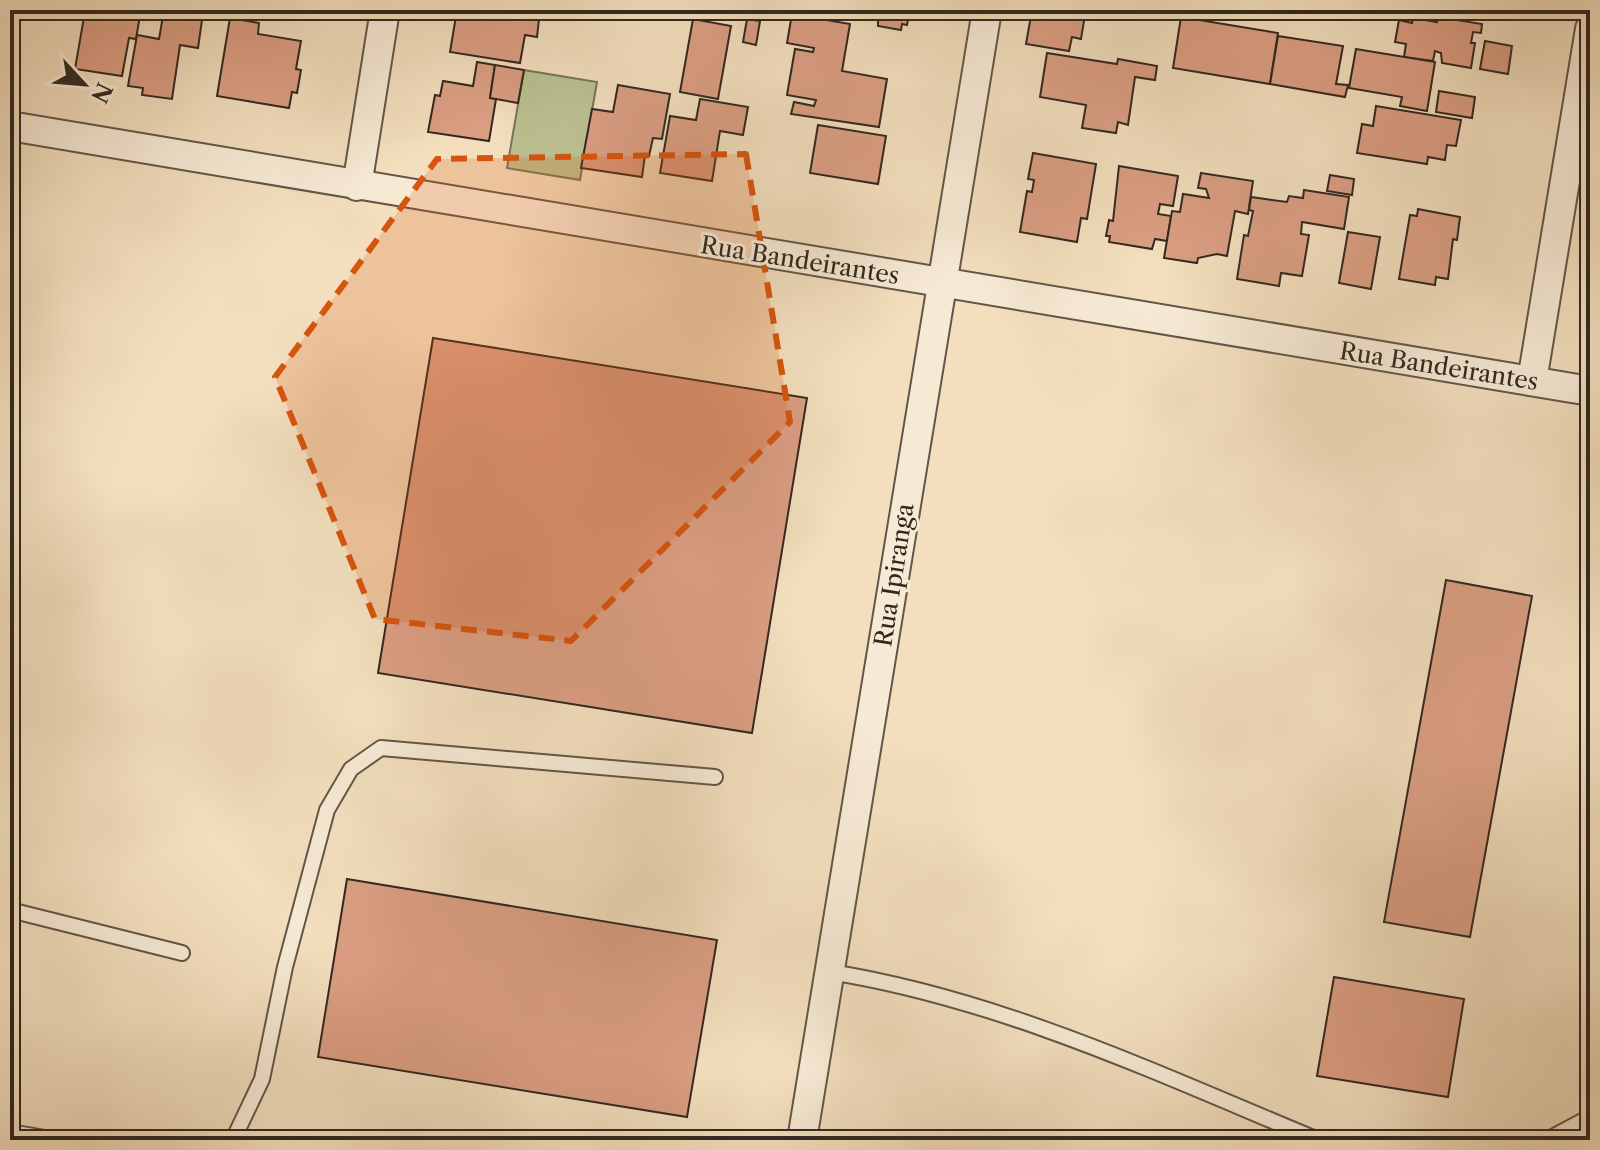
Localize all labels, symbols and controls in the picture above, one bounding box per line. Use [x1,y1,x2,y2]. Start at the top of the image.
north arrow [44,44,124,124]
text: N [85,78,118,107]
street label: Rua Bandeirantes [698,230,902,290]
street label: Rua Bandeirantes [1337,336,1541,396]
street label: Rua Ipiranga [868,501,920,649]

